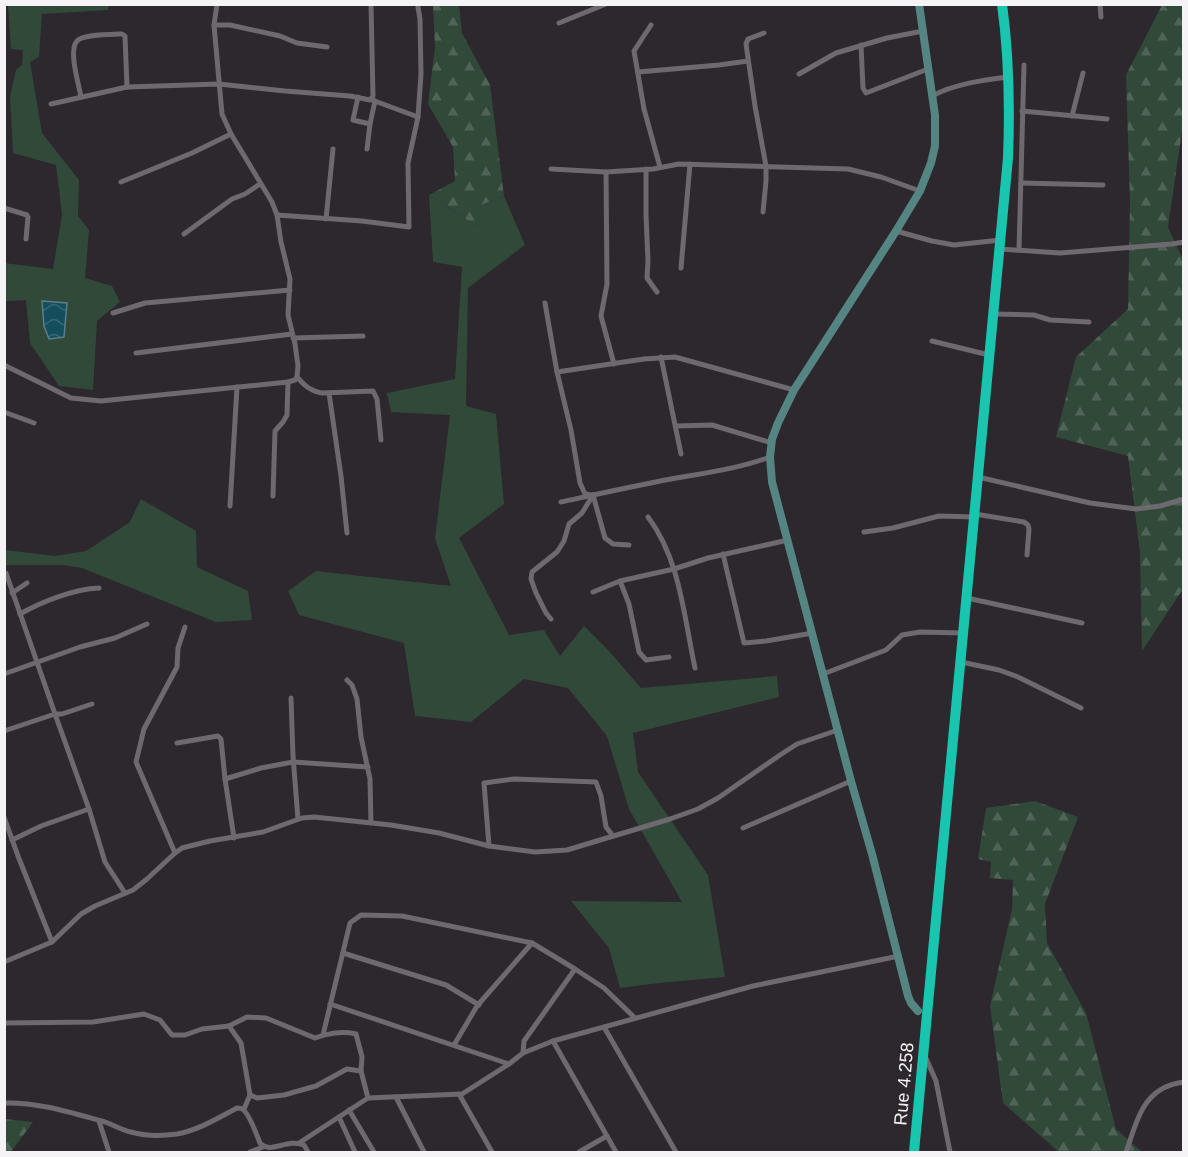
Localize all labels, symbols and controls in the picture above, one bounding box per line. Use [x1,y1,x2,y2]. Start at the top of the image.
street label: Rue 4.258 [890,1042,918,1126]

